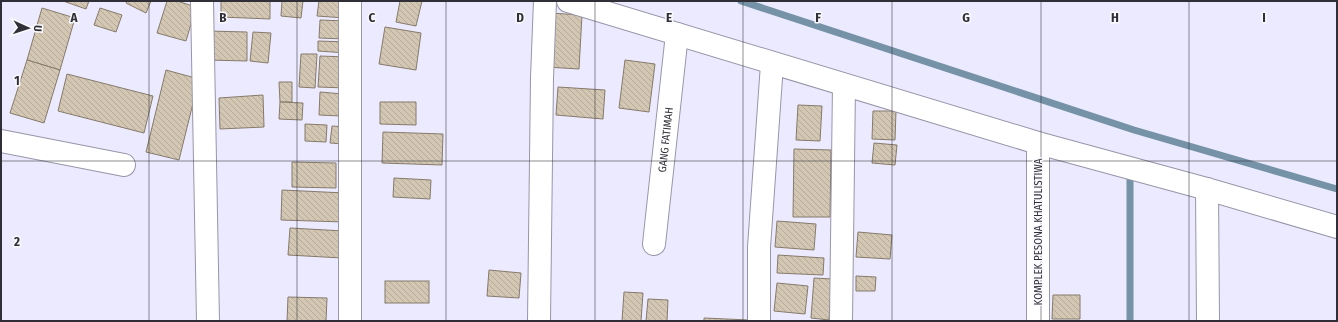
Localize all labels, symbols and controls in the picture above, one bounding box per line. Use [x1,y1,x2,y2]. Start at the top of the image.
north arrow [8,8,48,48]
text: A [69,10,78,25]
text: B [219,10,227,25]
text: C [369,10,376,25]
text: D [516,10,524,25]
text: E [666,10,672,25]
text: F [815,10,821,25]
text: G [962,10,970,25]
text: H [1111,10,1119,25]
text: I [1262,10,1266,25]
text: U [31,25,44,32]
text: 1 [14,73,20,88]
street label: GANG FATIMAH [655,106,675,173]
street label: KOMPLEK PESONA KHATULISTIWA [1032,158,1045,305]
text: 2 [13,234,20,249]

